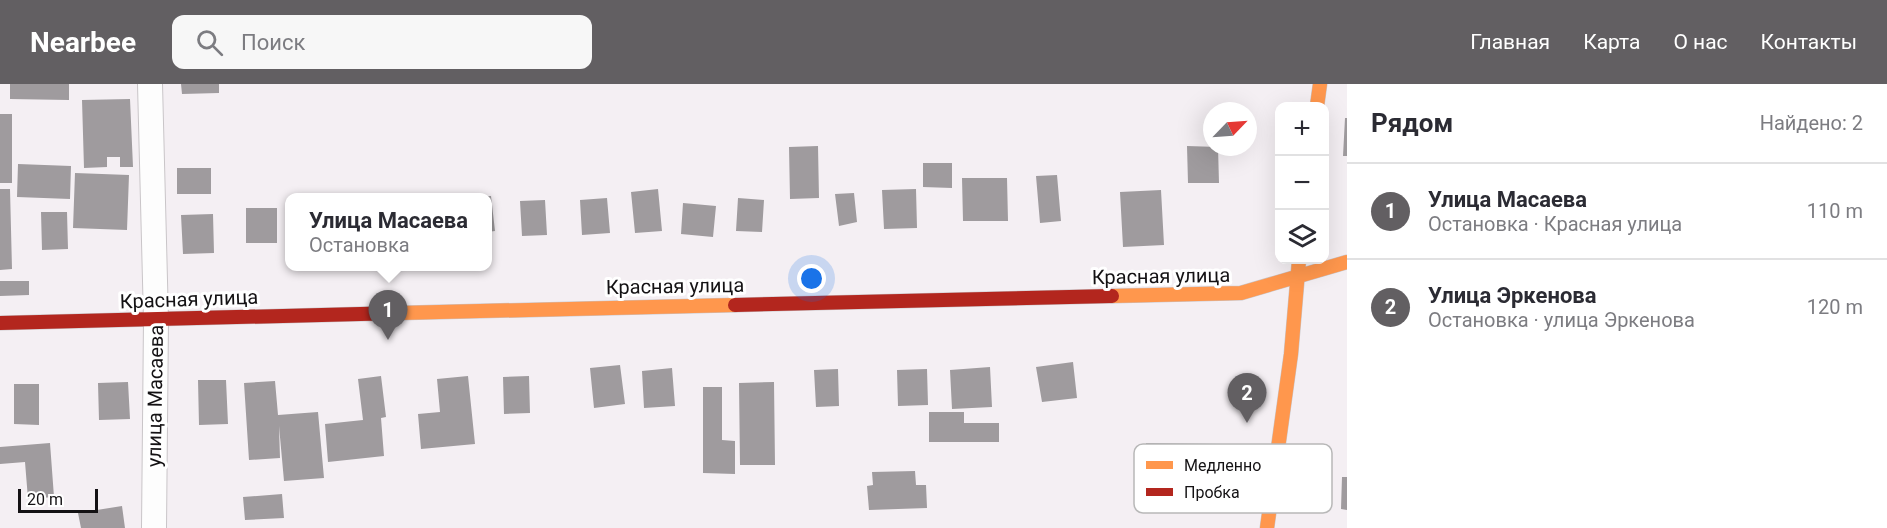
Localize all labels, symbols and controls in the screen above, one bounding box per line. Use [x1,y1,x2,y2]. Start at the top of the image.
search box [172,15,592,69]
text: Nearbee [30,26,136,59]
icon: search [193,26,226,59]
text: Поиск [241,30,305,55]
text: Главная [1470,30,1550,54]
text: Карта [1583,30,1640,54]
text: О нас [1673,30,1728,54]
text: Контакты [1761,30,1857,54]
north arrow [1203,102,1257,156]
map controls [1275,102,1329,264]
button: + [1275,102,1329,156]
text: Рядом [1371,108,1453,138]
text: Найдено: 2 [1760,111,1863,135]
button: − [1275,156,1329,210]
text: Улица Масаева [1428,187,1587,212]
popup [285,193,492,271]
text: 1 [1385,199,1396,223]
text: 110 m [1807,199,1863,223]
text: Улица Масаева [309,208,468,233]
button: layers [1275,210,1329,264]
text: Остановка · Красная улица [1428,212,1682,236]
text: Остановка [309,233,410,257]
street label: Красная улица [1092,263,1230,289]
your location [797,264,826,293]
street label: Красная улица [606,273,744,299]
text: Улица Эркенова [1428,283,1597,308]
street label: Красная улица [119,285,259,313]
pin: 1 [368,290,408,340]
text: 2 [1385,295,1396,319]
text: 120 m [1807,295,1863,319]
text: Остановка · улица Эркенова [1428,308,1695,332]
street label: улица Масаева [142,325,168,467]
pin: 2 [1228,374,1266,423]
legend [1134,444,1332,513]
text: Медленно [1184,456,1261,475]
text: Пробка [1184,483,1240,502]
scale bar [18,486,98,514]
text: 20 m [27,490,63,509]

